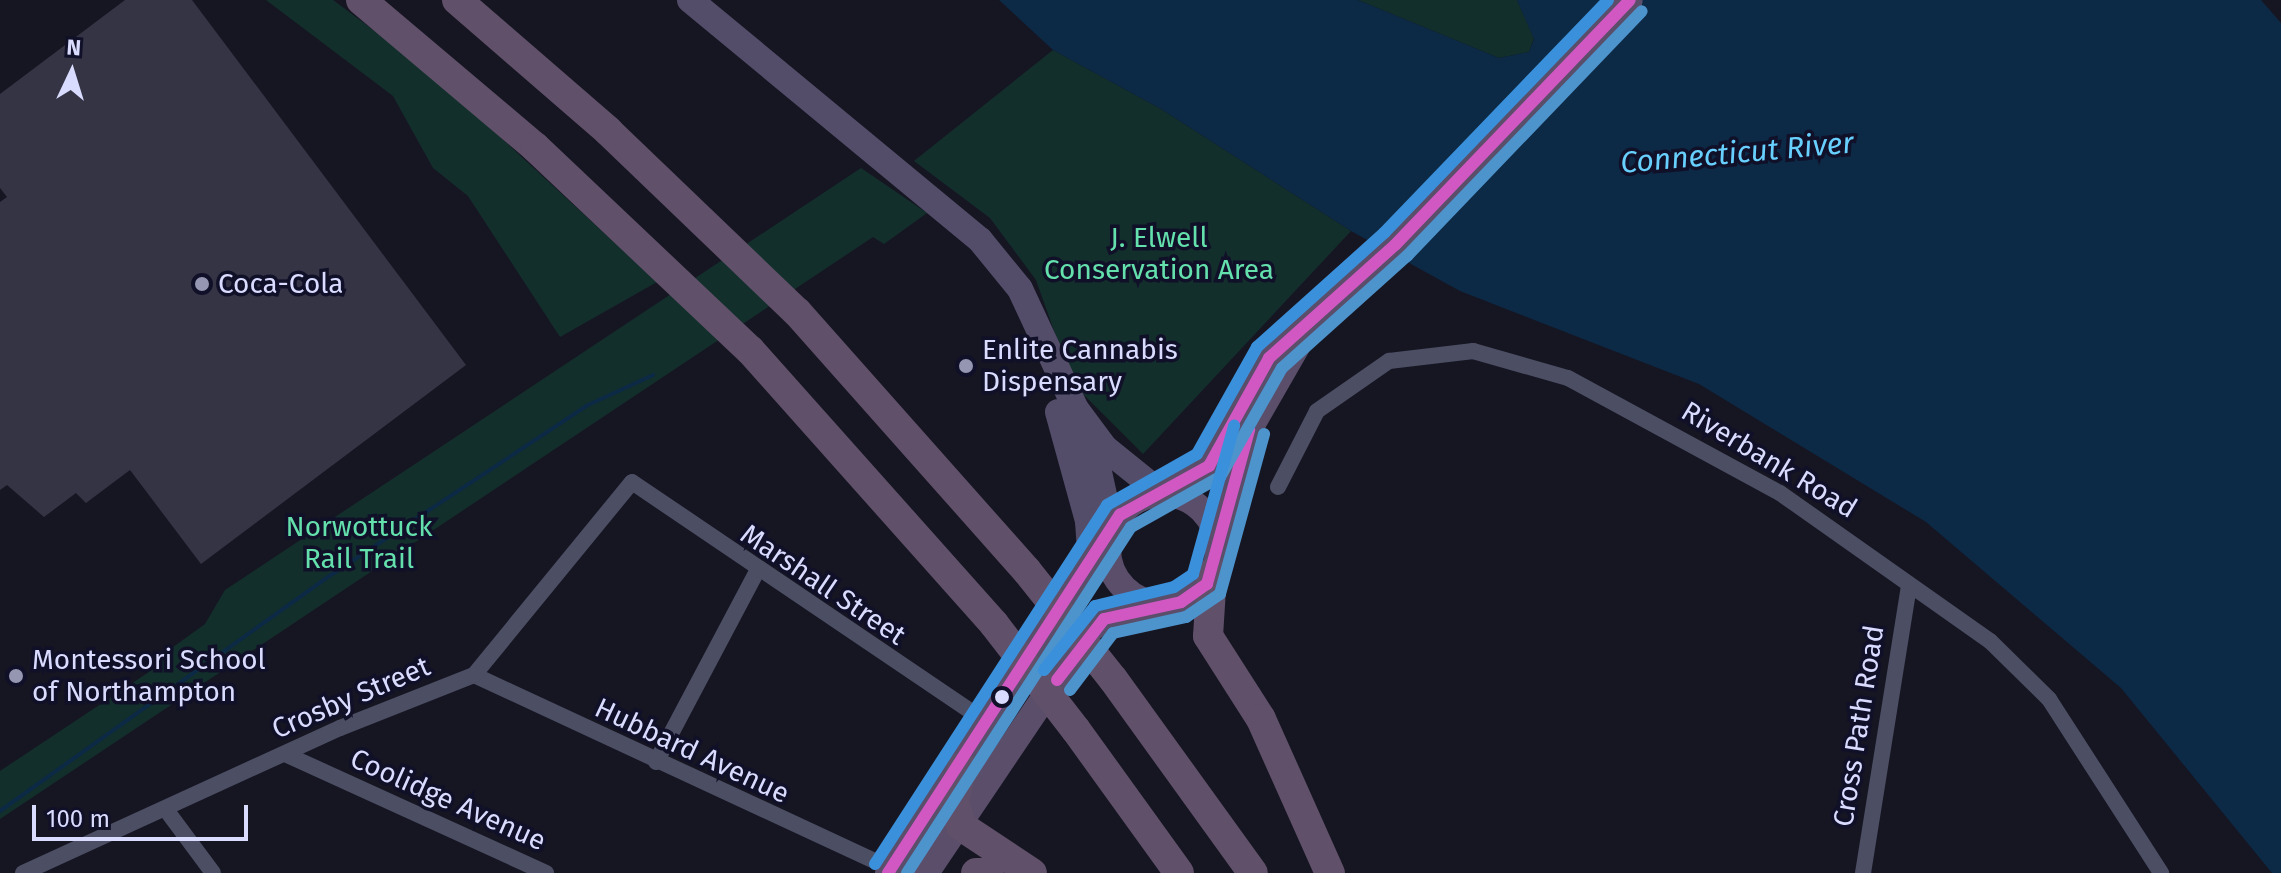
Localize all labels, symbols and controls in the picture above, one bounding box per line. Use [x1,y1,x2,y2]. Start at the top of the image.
north arrow [32,32,112,112]
text: N [65,34,82,62]
water label: Connecticut River [1619,125,1855,181]
park label: J. Elwell Conservation Area [1044,221,1274,287]
place label: Coca-Cola [218,267,344,301]
marker: Coca-Cola [193,275,211,293]
place label: Enlite Cannabis Dispensary [982,333,1178,399]
marker: Enlite Cannabis Dispensary [957,357,975,375]
street label: Riverbank Road [1675,394,1863,526]
park label: Norwottuck Rail Trail [286,510,432,576]
street label: Marshall Street [734,517,912,653]
street label: Cross Path Road [1827,623,1891,829]
place label: Montessori School of Northampton [32,643,266,709]
street label: Crosby Street [267,650,435,746]
marker: Montessori School of Northampton [7,667,25,685]
unlabelled marker [994,689,1010,705]
street label: Hubbard Avenue [589,691,795,811]
street label: Coolidge Avenue [345,742,551,858]
scale bar [36,789,252,839]
text: 100 m [46,805,110,833]

